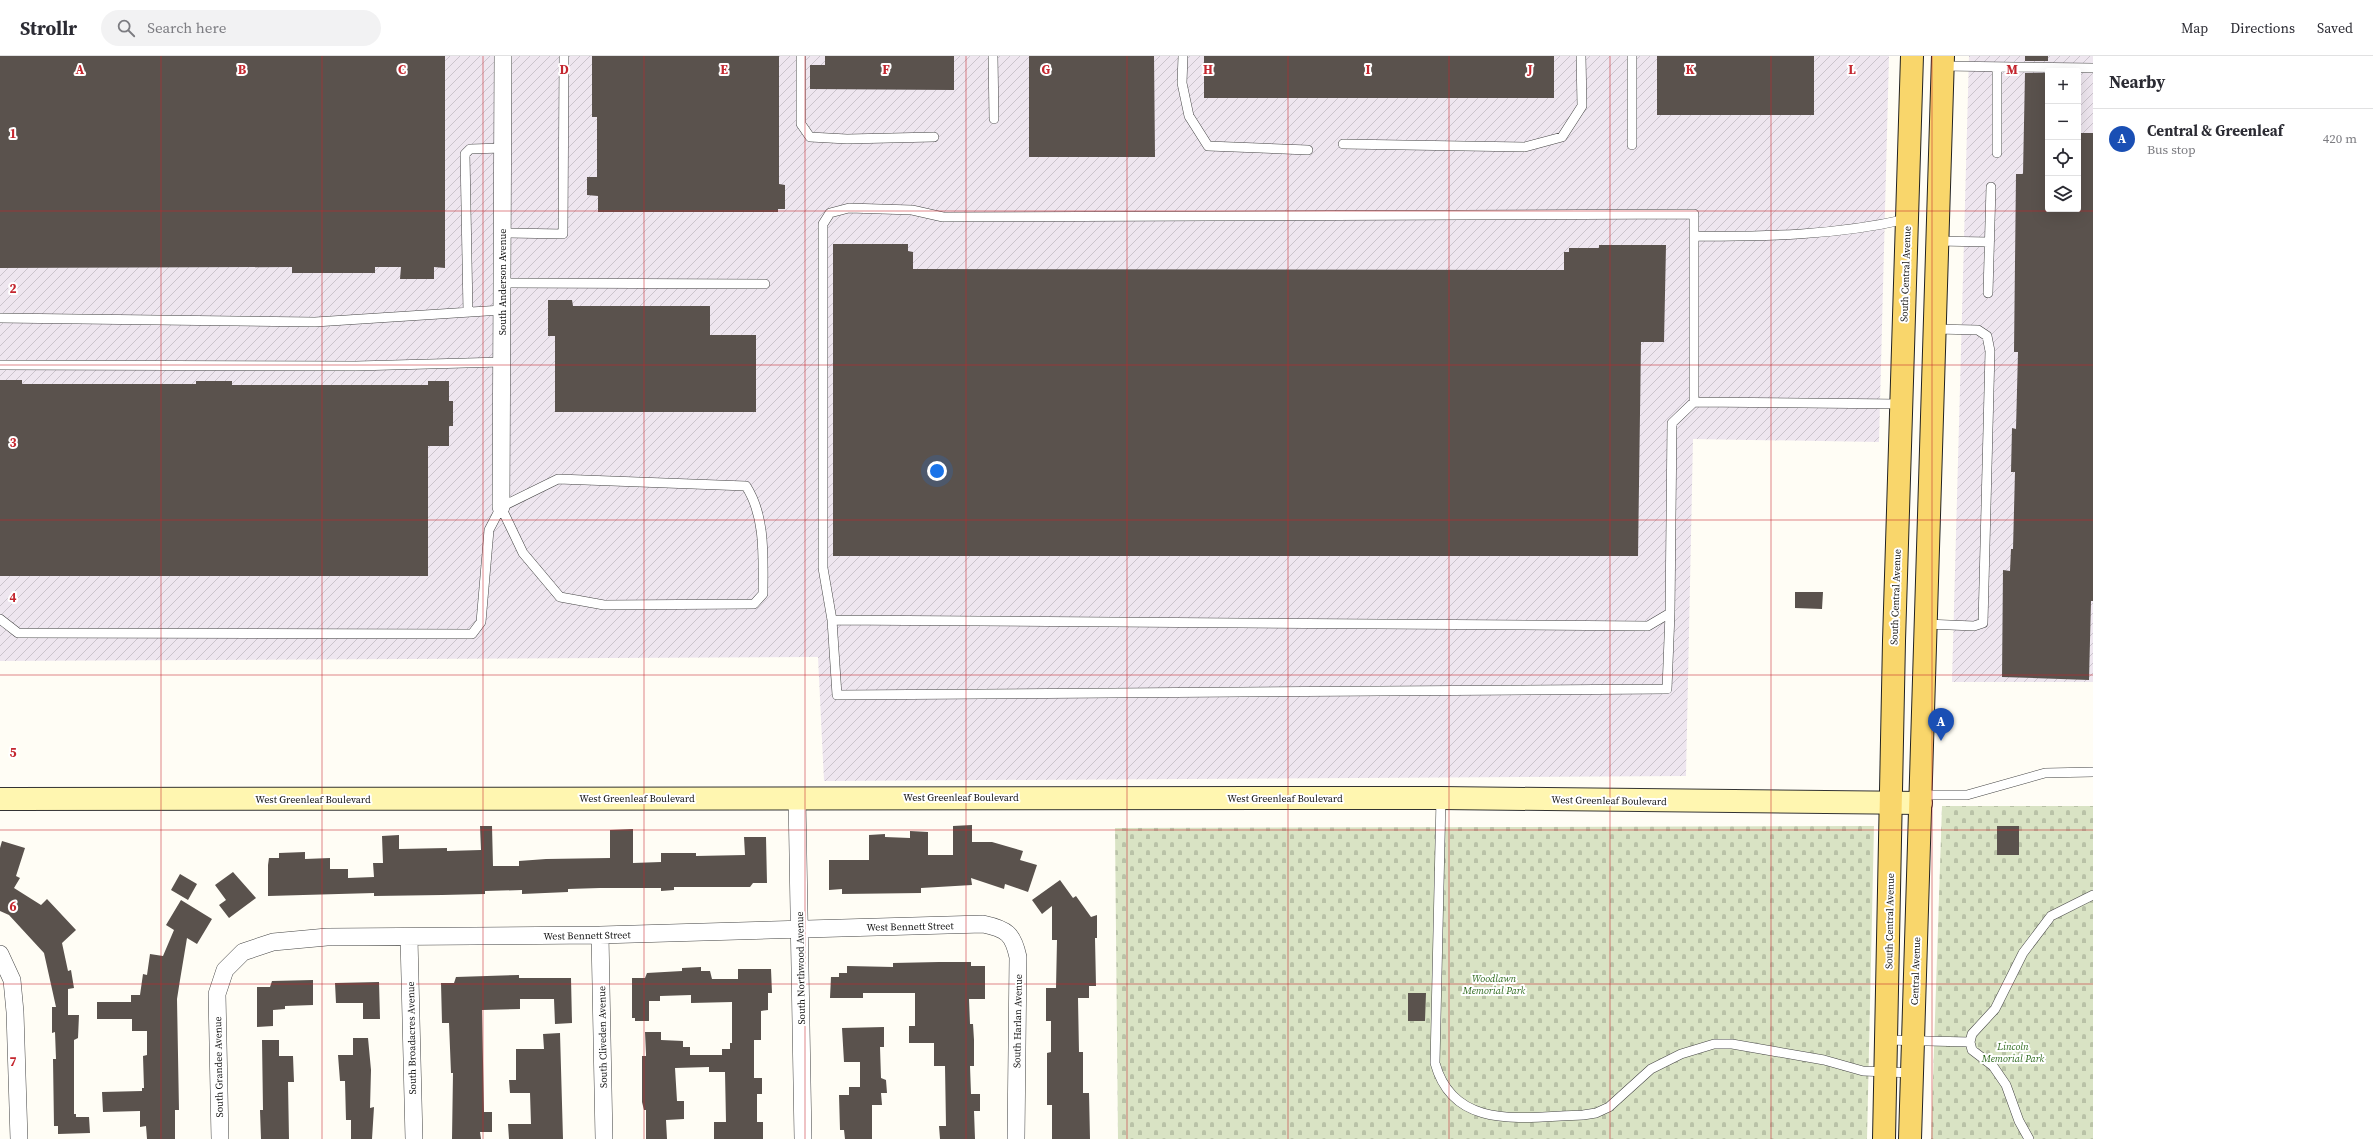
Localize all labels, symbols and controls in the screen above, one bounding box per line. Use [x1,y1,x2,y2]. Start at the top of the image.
search box [101,10,381,46]
text: Strollr [20,15,77,41]
icon: search [115,17,137,39]
text: Search here [147,17,226,38]
text: Map [2181,18,2208,38]
text: Directions [2230,18,2295,38]
text: Saved [2317,18,2353,38]
text: A [76,61,85,78]
text: B [238,61,247,78]
text: C [398,61,406,78]
text: D [559,61,569,78]
text: E [720,61,728,78]
text: F [882,61,890,78]
text: G [1042,61,1051,78]
text: H [1203,61,1213,78]
text: I [1365,61,1371,78]
text: J [1526,61,1533,78]
text: K [1685,61,1695,78]
text: L [1848,61,1856,78]
text: M [2006,61,2018,78]
map controls [2045,68,2081,212]
button: + [2045,68,2081,104]
text: Nearby [2109,70,2165,94]
button: − [2045,104,2081,140]
text: Central & Greenleaf [2147,120,2283,141]
text: 1 [9,125,17,142]
text: A [2118,130,2126,147]
text: 420 m [2323,130,2357,147]
button: locate [2045,140,2081,176]
text: Bus stop [2147,141,2196,158]
button: layers [2045,176,2081,212]
street label: South Central Avenue [1897,226,1914,322]
street label: South Anderson Avenue [496,229,509,335]
text: 2 [9,280,17,297]
text: 3 [9,434,17,451]
your location [927,461,947,481]
street label: South Central Avenue [1887,549,1904,645]
text: 4 [9,589,17,606]
pin: A [1928,708,1954,741]
text: 5 [9,744,17,761]
street label: West Greenleaf Boulevard [903,791,1019,804]
street label: West Greenleaf Boulevard [579,792,695,805]
street label: West Greenleaf Boulevard [1227,792,1343,805]
street label: West Greenleaf Boulevard [255,793,371,806]
street label: West Greenleaf Boulevard [1551,793,1667,808]
street label: South Central Avenue [1882,873,1897,969]
text: 6 [9,898,17,915]
street label: South Northwood Avenue [793,911,808,1025]
street label: West Bennett Street [866,919,955,934]
street label: West Bennett Street [543,928,632,943]
street label: Central Avenue [1908,937,1923,1005]
park label: Woodlawn Memorial Park [1462,972,1526,997]
street label: South Harlan Avenue [1010,974,1025,1068]
street label: South Broadacres Avenue [404,981,419,1095]
street label: South Cliveden Avenue [595,986,610,1088]
street label: South Grandee Avenue [211,1016,226,1118]
park label: Lincoln Memorial Park [1981,1040,2045,1065]
text: 7 [9,1053,17,1070]

